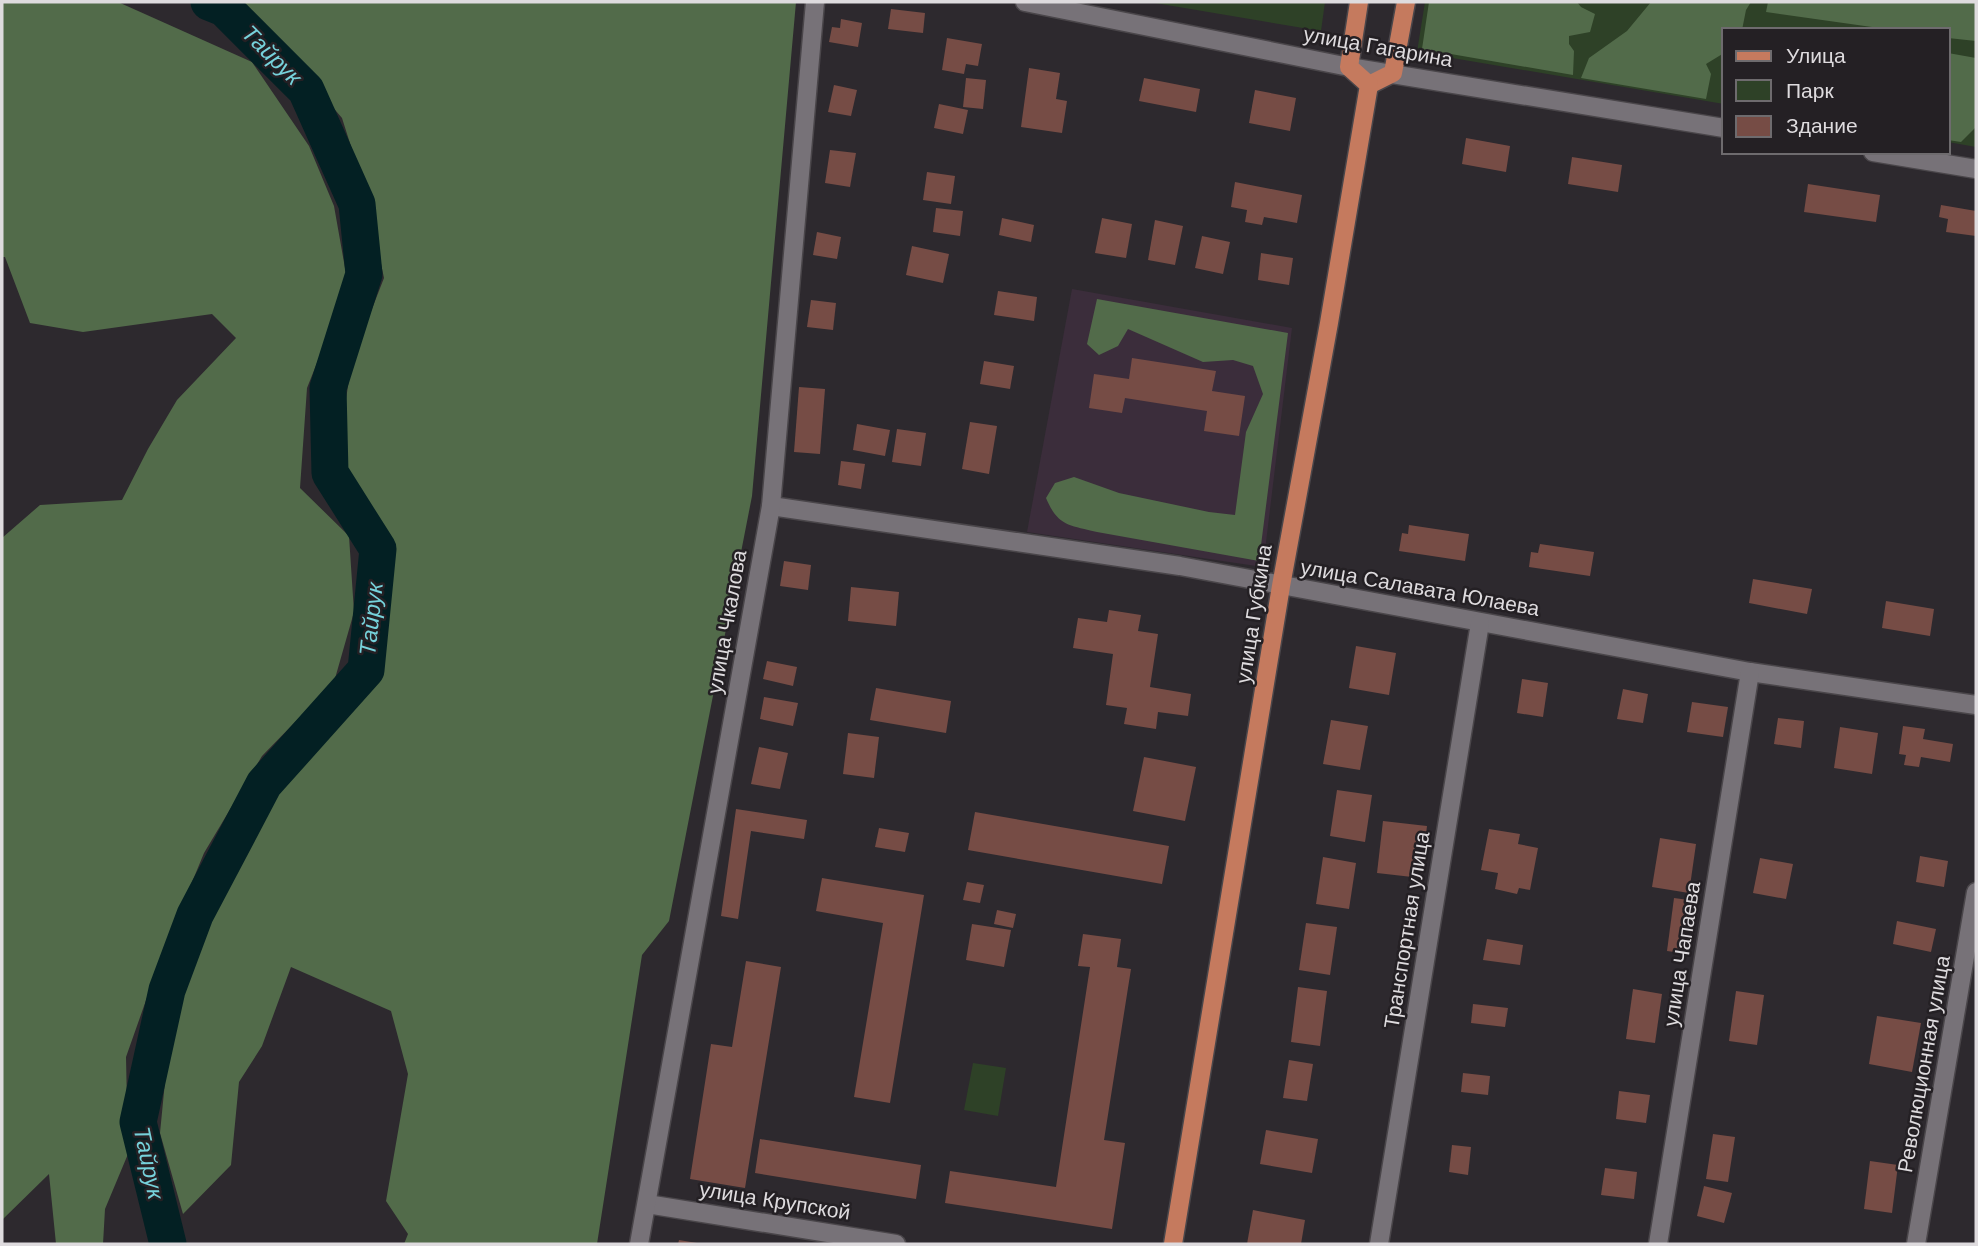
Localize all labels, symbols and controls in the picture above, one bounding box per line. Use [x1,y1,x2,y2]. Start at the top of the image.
water label: Тайрук [237,20,308,91]
street label: улица Гагарина [1302,22,1455,71]
legend [1722,28,1950,154]
text: Улица [1786,44,1846,67]
text: Парк [1786,79,1834,102]
text: Здание [1786,114,1858,137]
street label: улица Губкина [1231,542,1276,685]
street label: улица Чкалова [703,548,751,696]
street label: улица Салавата Юлаева [1299,555,1542,620]
water label: Тайрук [354,580,388,657]
street label: Транспортная улица [1380,829,1433,1030]
street label: улица Чапаева [1659,879,1704,1028]
street label: Революционная улица [1893,953,1954,1174]
water label: Тайрук [129,1124,170,1203]
street label: улица Крупской [698,1177,852,1224]

